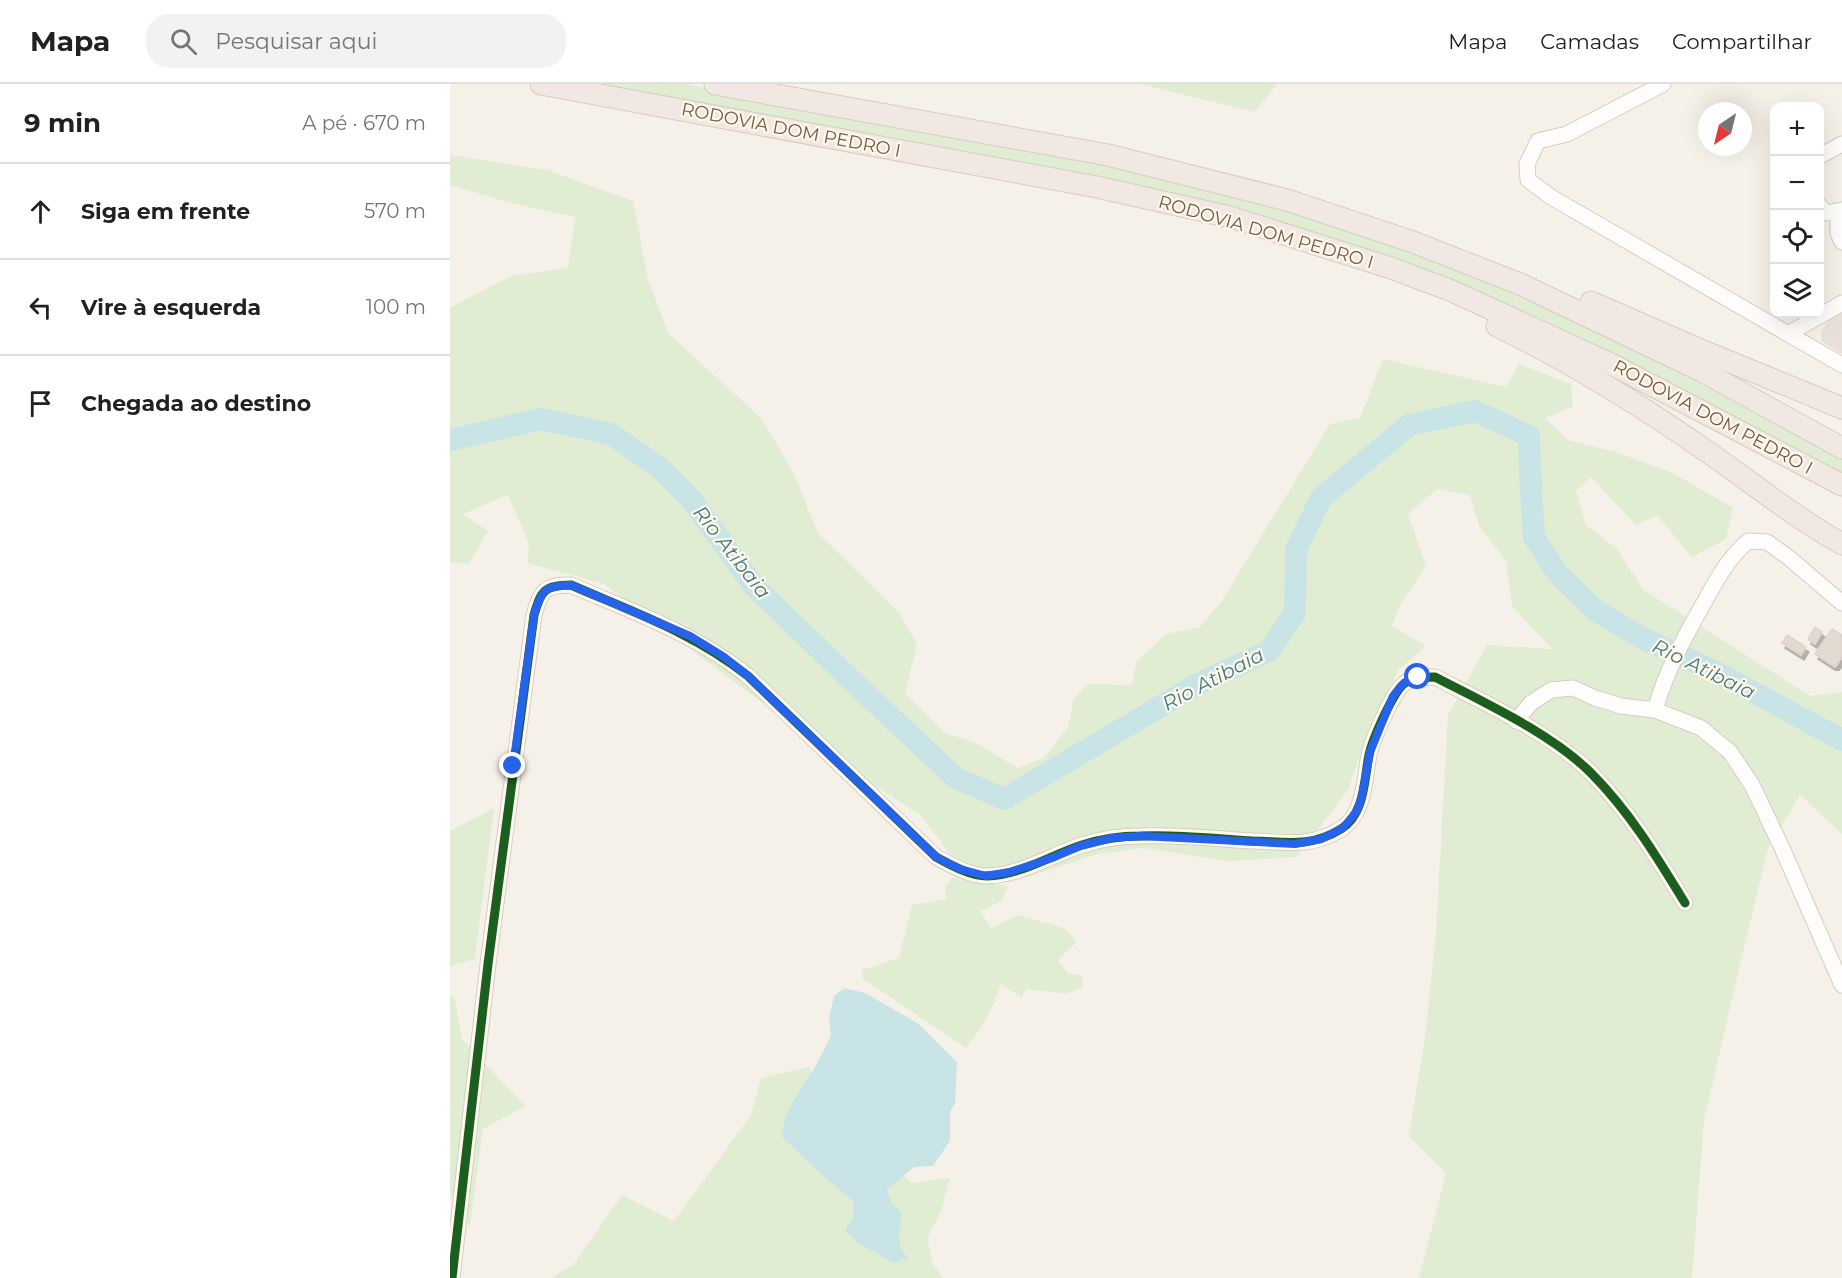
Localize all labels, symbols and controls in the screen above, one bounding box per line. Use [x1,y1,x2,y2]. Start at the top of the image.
search box [146,14,566,68]
text: Mapa [30,24,110,58]
icon: search [167,25,200,58]
text: Pesquisar aqui [215,28,377,55]
text: Mapa [1448,29,1507,54]
text: Camadas [1540,29,1639,54]
text: Compartilhar [1672,29,1812,54]
street label: RODOVIA DOM PEDRO I [680,98,902,162]
north arrow [1698,102,1752,156]
map controls [1770,102,1824,318]
button: + [1770,102,1824,156]
text: 9 min [24,107,101,139]
text: A pé · 670 m [302,111,426,135]
button: − [1770,156,1824,210]
street label: RODOVIA DOM PEDRO I [1156,191,1376,273]
icon: ahead [24,195,57,228]
text: Siga em frente [81,198,250,225]
text: 570 m [364,199,426,223]
button: locate [1770,210,1824,264]
button: layers [1770,264,1824,318]
icon: left [24,291,57,324]
text: Vire à esquerda [81,294,261,321]
text: 100 m [366,295,426,319]
street label: RODOVIA DOM PEDRO I [1609,355,1817,479]
icon: arrive [24,387,57,420]
text: Chegada ao destino [81,390,311,417]
water label: Rio Atibaia [688,501,776,603]
water label: Rio Atibaia [1649,634,1759,704]
water label: Rio Atibaia [1158,642,1268,716]
route start [1404,663,1430,689]
route end [499,752,525,778]

